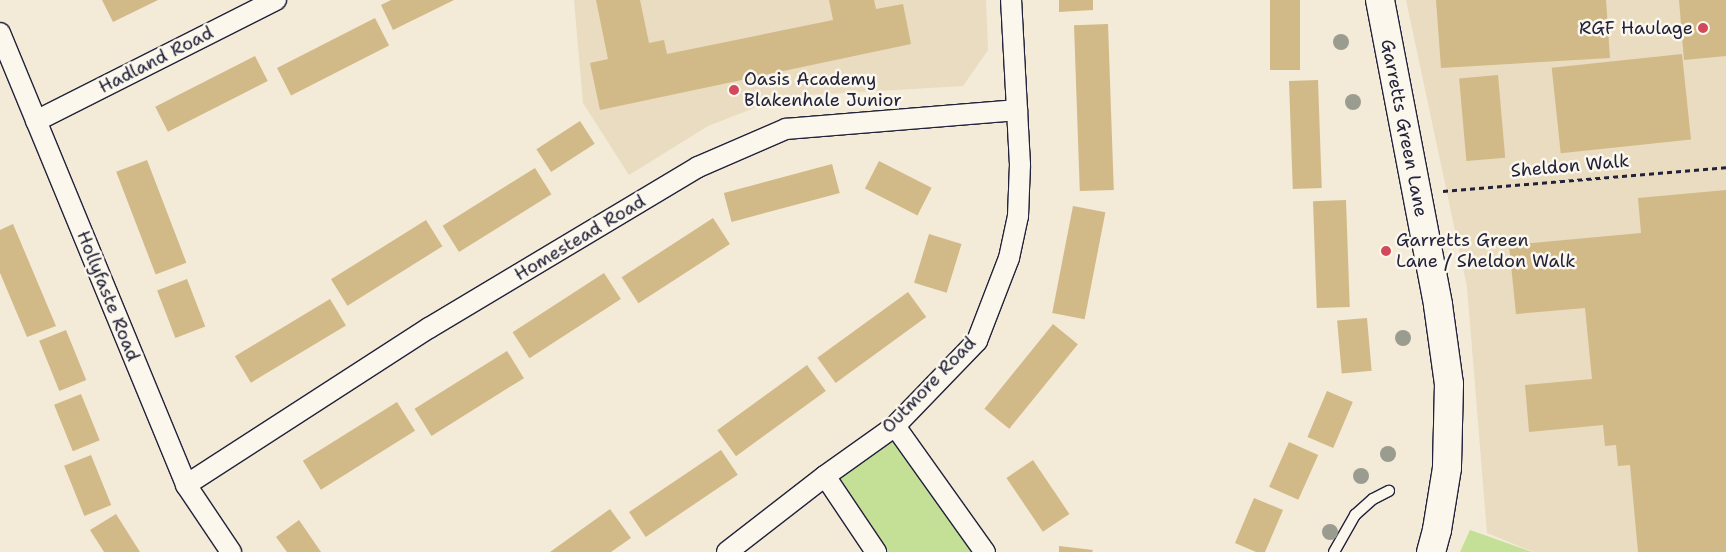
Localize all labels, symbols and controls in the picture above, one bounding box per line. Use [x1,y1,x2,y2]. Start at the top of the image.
place label: RGF Haulage [1579,17,1693,39]
street label: Hadland Road [95,22,217,98]
marker: RGF Haulage [1697,22,1709,34]
street label: Garretts Green Lane [1376,37,1432,219]
place label: Oasis Academy Blakenhale Junior [744,69,902,112]
marker: Oasis Academy Blakenhale Junior [728,84,740,96]
street label: Sheldon Walk [1510,150,1630,182]
street label: Homestead Road [511,190,649,286]
street label: Hollyfaste Road [72,228,144,364]
place label: Garretts Green Lane / Sheldon Walk [1396,230,1576,272]
marker: Garretts Green Lane / Sheldon Walk [1380,245,1392,257]
street label: Outmore Road [877,332,981,438]

